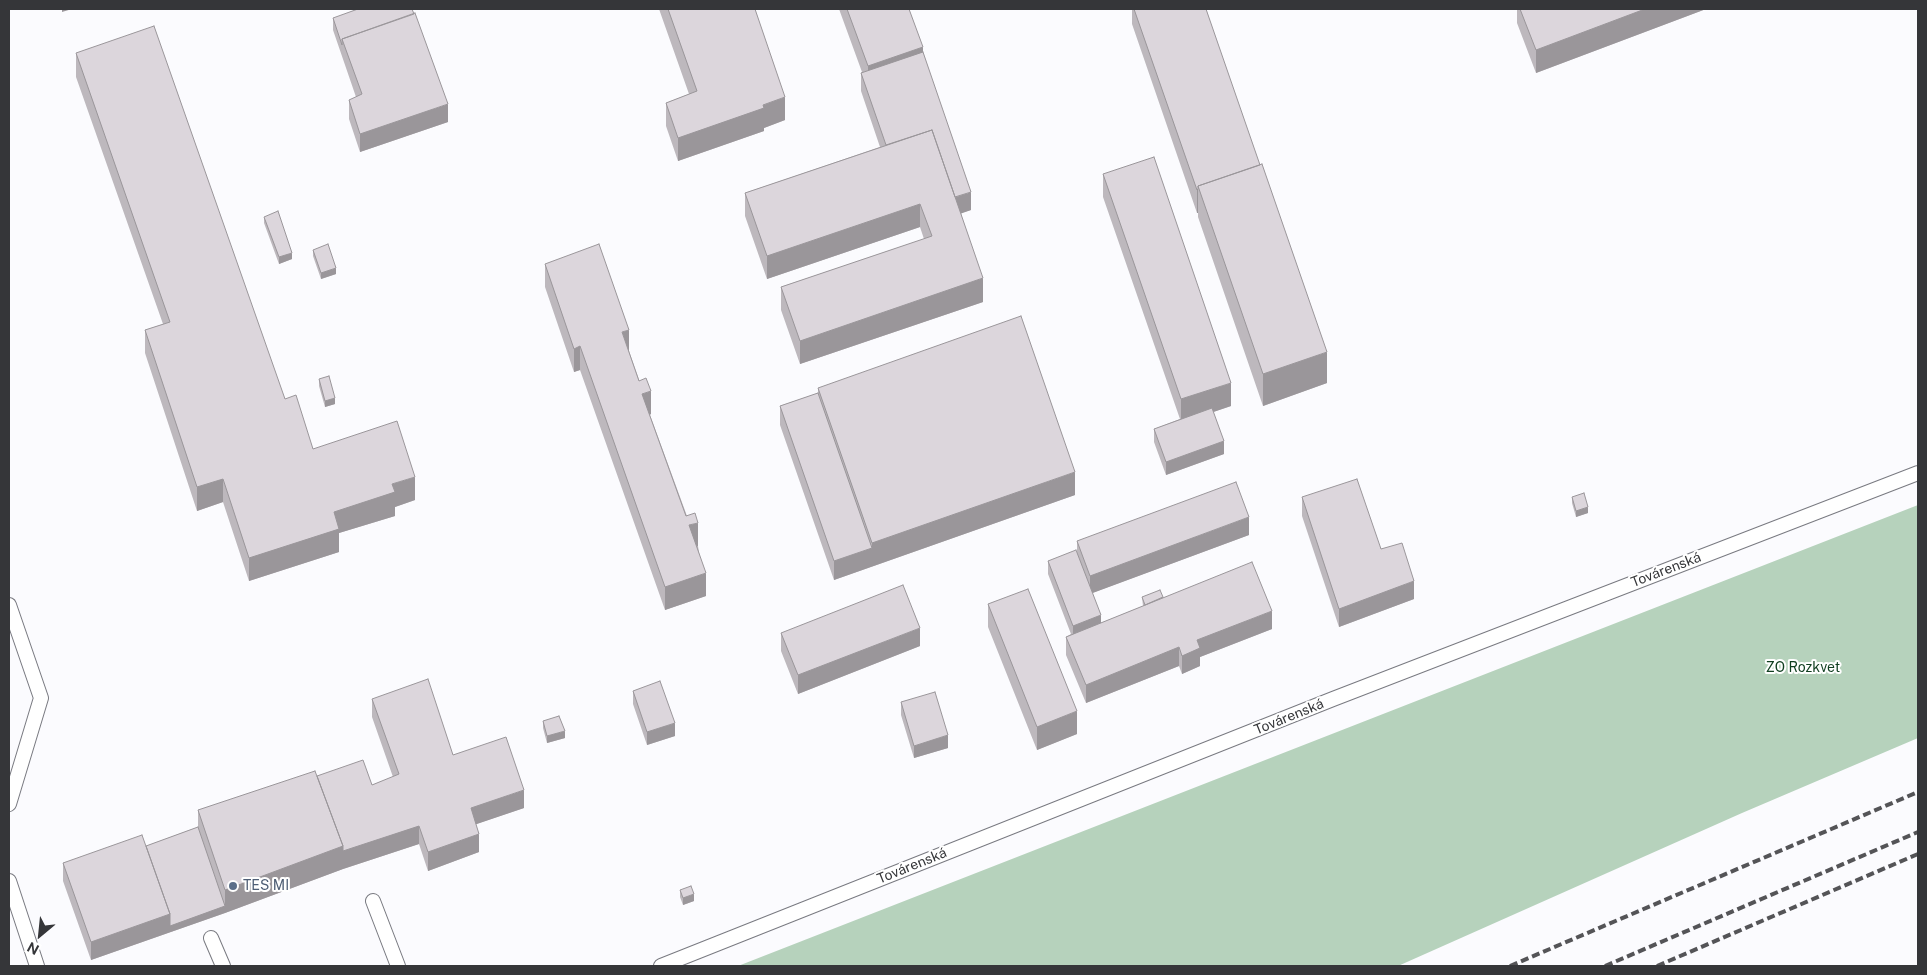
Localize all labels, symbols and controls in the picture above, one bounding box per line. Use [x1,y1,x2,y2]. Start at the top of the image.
street label: Továrenská [1629,549,1703,591]
park label: ZO Rozkvet [1766,660,1840,676]
street label: Továrenská [1252,695,1326,739]
street label: Továrenská [875,844,949,888]
place label: TES MI [243,878,289,894]
marker: TES MI [227,880,239,892]
north arrow [15,910,65,960]
text: N [24,939,42,958]

